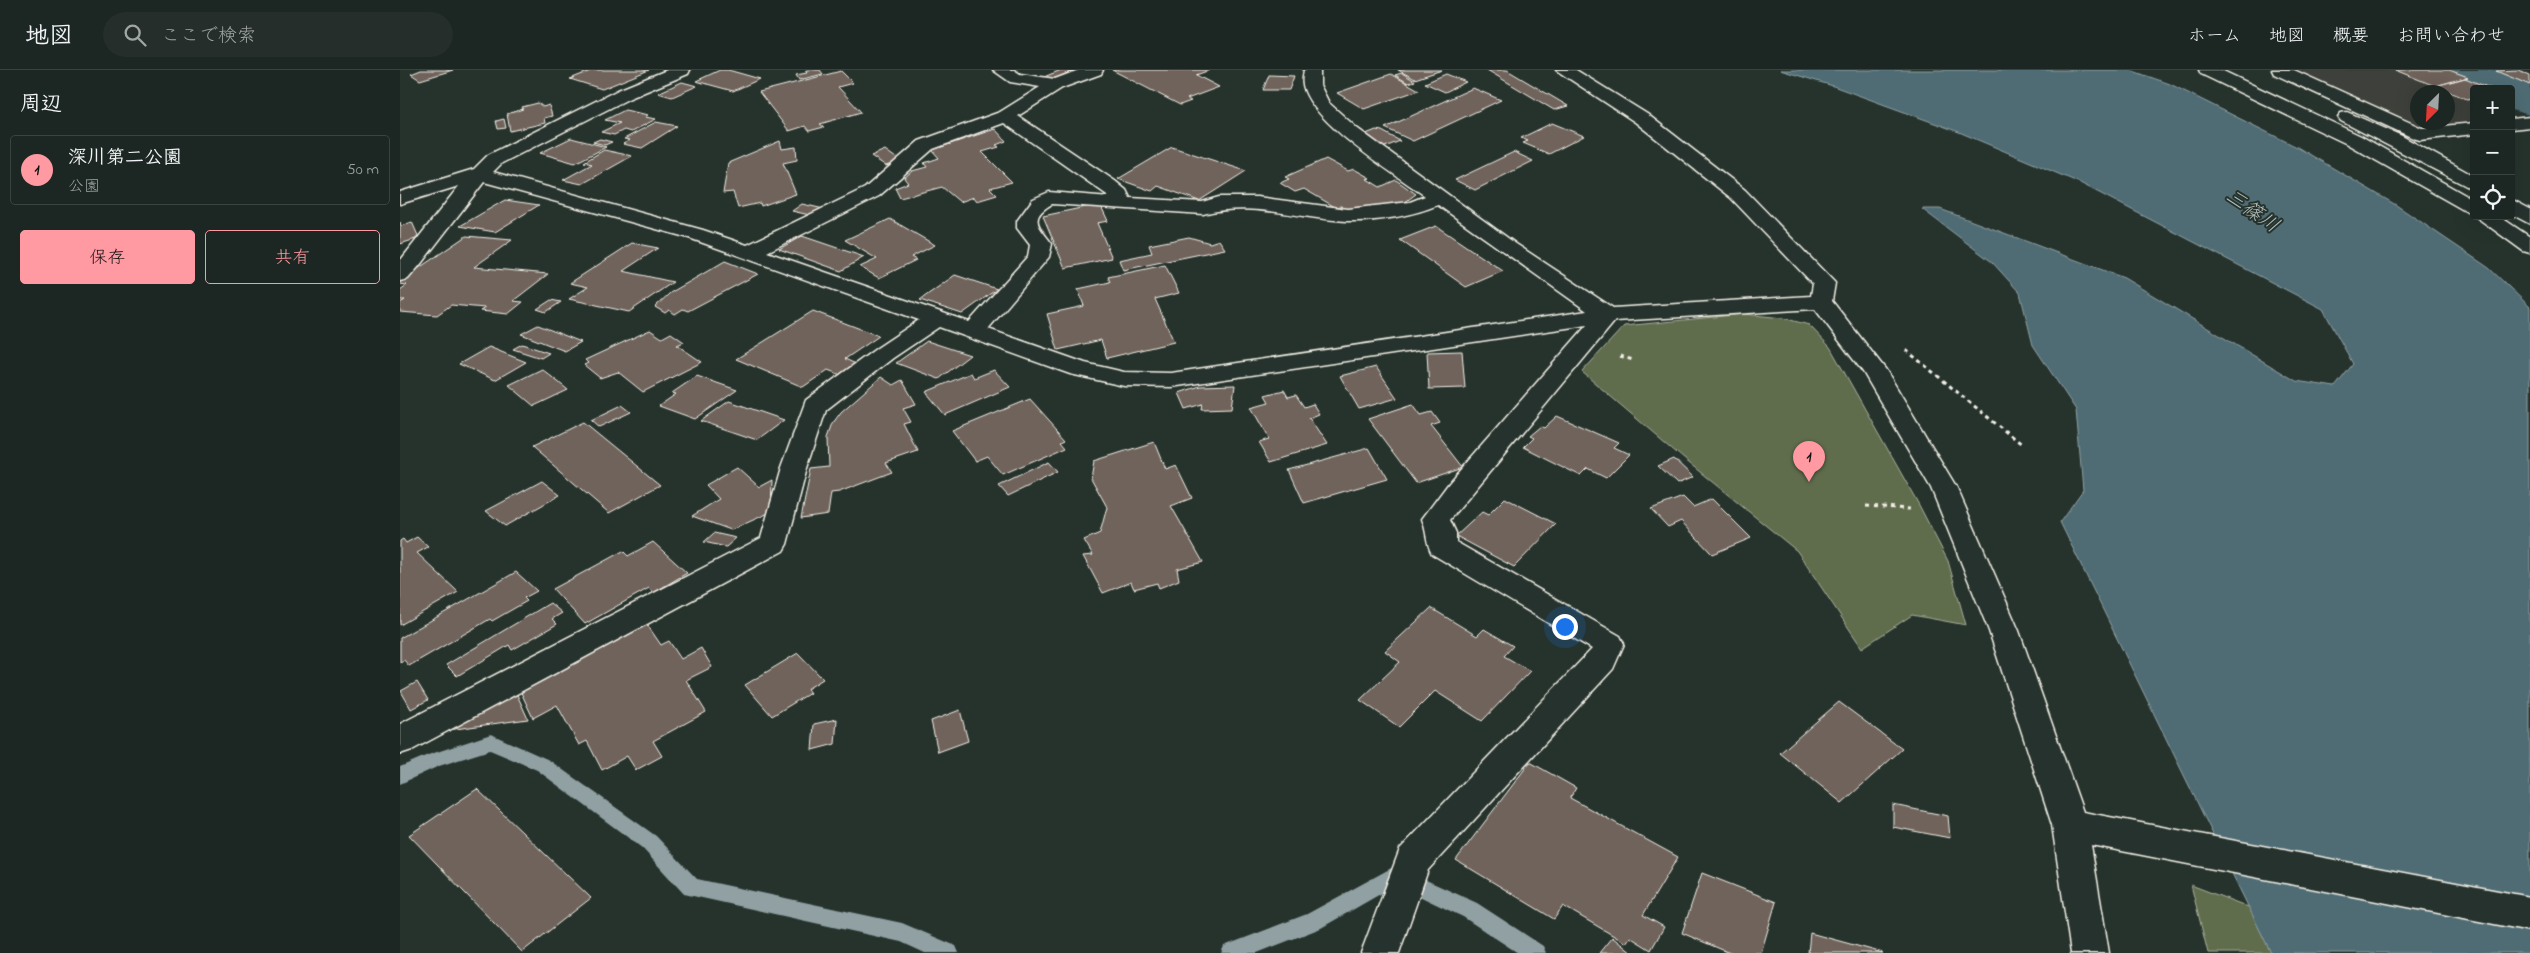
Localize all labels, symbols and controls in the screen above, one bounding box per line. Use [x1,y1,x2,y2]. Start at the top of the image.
search box [103,12,453,57]
text: 地図 [25,20,73,55]
icon: search [121,21,149,49]
text: ここで検索 [161,23,256,50]
text: ホーム [2188,24,2241,50]
text: 地図 [2269,24,2305,50]
text: 概要 [2333,24,2369,50]
text: お問い合わせ [2397,24,2505,50]
north arrow [2410,85,2455,130]
map controls [2470,85,2515,220]
button: + [2470,85,2515,130]
text: 周辺 [20,90,62,120]
button: − [2470,130,2515,175]
text: 深川第二公園 [68,145,182,172]
text: 1 [34,158,40,182]
text: 50 m [347,158,379,182]
text: 公園 [68,175,100,199]
button: locate [2470,175,2515,220]
water label: 三篠川 [2219,183,2284,241]
button: 保存 [20,230,195,284]
button: 共有 [205,230,380,284]
pin: 1 [1793,441,1825,482]
your location [1552,614,1578,640]

